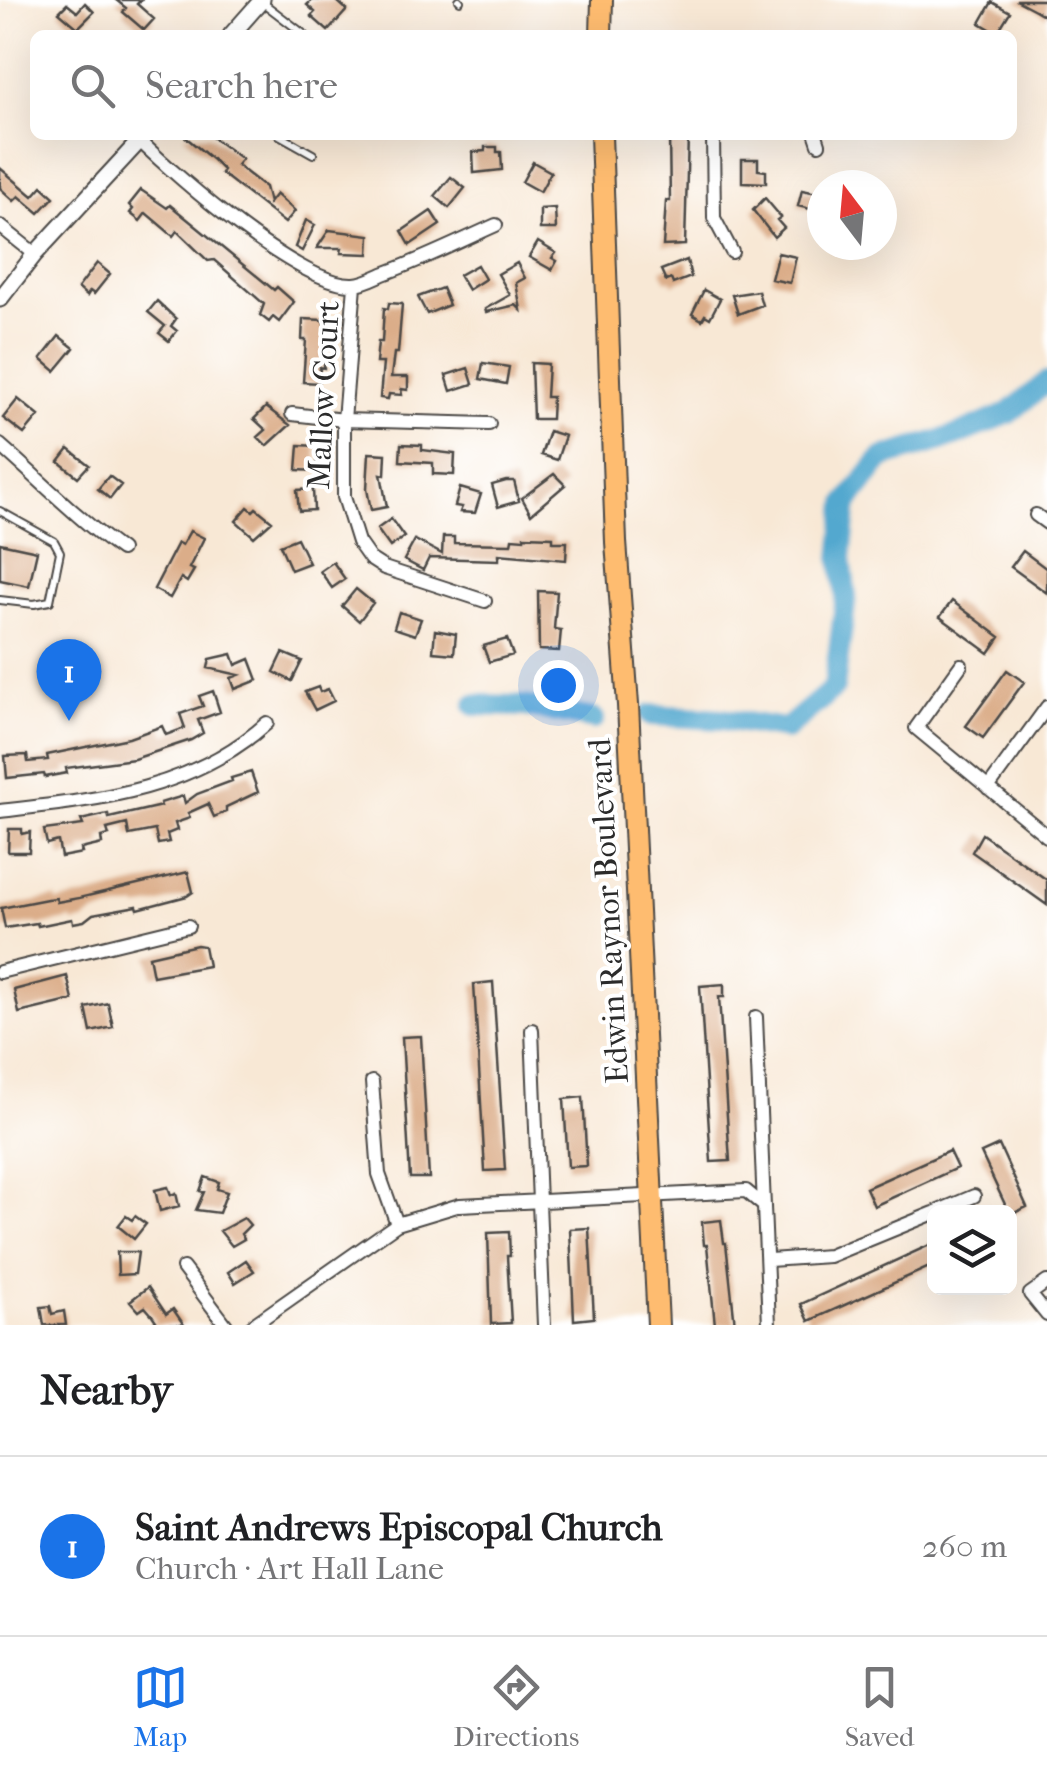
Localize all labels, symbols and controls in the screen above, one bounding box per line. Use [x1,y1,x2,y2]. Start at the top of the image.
search box [30,30,1017,140]
icon: search [65,58,120,113]
text: Search here [145,63,338,108]
north arrow [807,170,897,260]
street label: Mallow Court [300,299,347,490]
pin: 1 [36,638,102,721]
your location [533,660,584,711]
street label: Edwin Raynor Boulevard [581,737,636,1084]
map controls [927,1205,1017,1295]
button: layers [927,1205,1017,1295]
text: Nearby [40,1366,172,1415]
text: Saint Andrews Episcopal Church [135,1505,663,1550]
text: 1 [67,1528,78,1565]
text: 260 m [922,1528,1007,1565]
text: Church · Art Hall Lane [135,1550,444,1587]
tab: Map [133,1660,188,1753]
tab: Directions [453,1660,579,1753]
tab: Saved [845,1660,914,1753]

